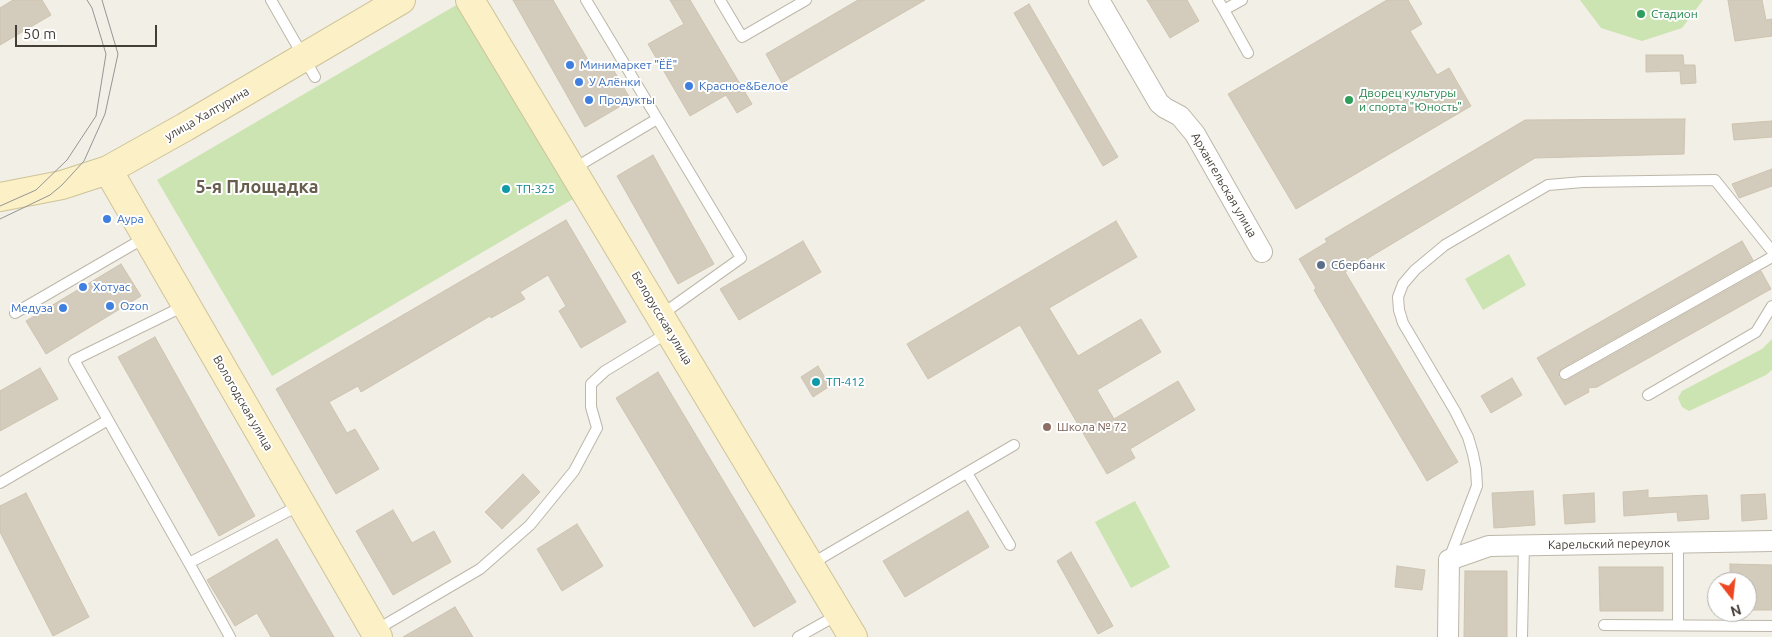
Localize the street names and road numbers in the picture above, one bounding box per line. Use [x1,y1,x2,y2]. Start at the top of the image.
street label: улица Халтурина [162,84,252,144]
street label: Архангельская улица [1188,130,1260,240]
street label: Белорусская улица [628,269,696,367]
street label: Вологодская улица [210,353,276,453]
street label: Карельский переулок [1548,536,1670,552]

